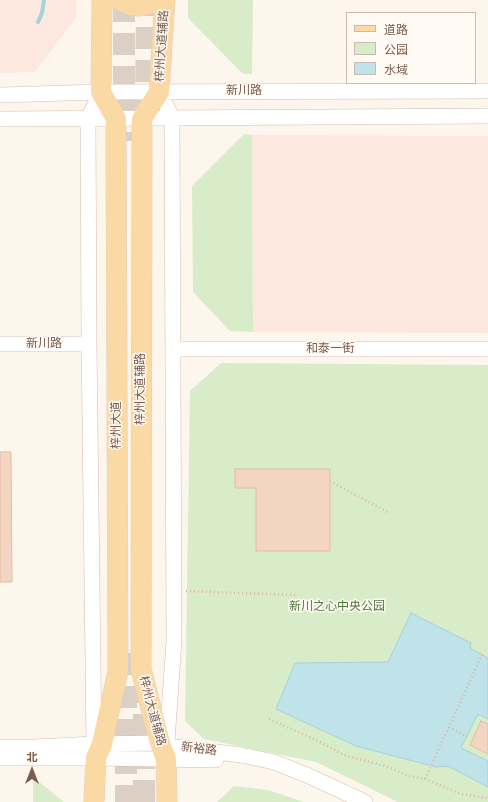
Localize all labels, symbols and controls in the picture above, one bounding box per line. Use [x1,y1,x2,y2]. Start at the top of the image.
street label: 梓州大道辅路 [152,10,172,82]
legend [346,12,476,84]
text: 道路 [384,23,408,37]
text: 公园 [384,43,408,57]
text: 水域 [384,63,408,77]
street label: 新川路 [226,84,262,98]
street label: 新川路 [26,337,62,351]
street label: 和泰一街 [306,342,354,356]
street label: 梓州大道辅路 [134,353,148,425]
street label: 梓州大道 [110,401,124,449]
park label: 新川之心中央公园 [289,600,385,614]
street label: 梓州大道辅路 [136,674,168,748]
street label: 新裕路 [180,740,218,758]
north arrow [12,750,52,790]
text: 北 [27,751,38,764]

